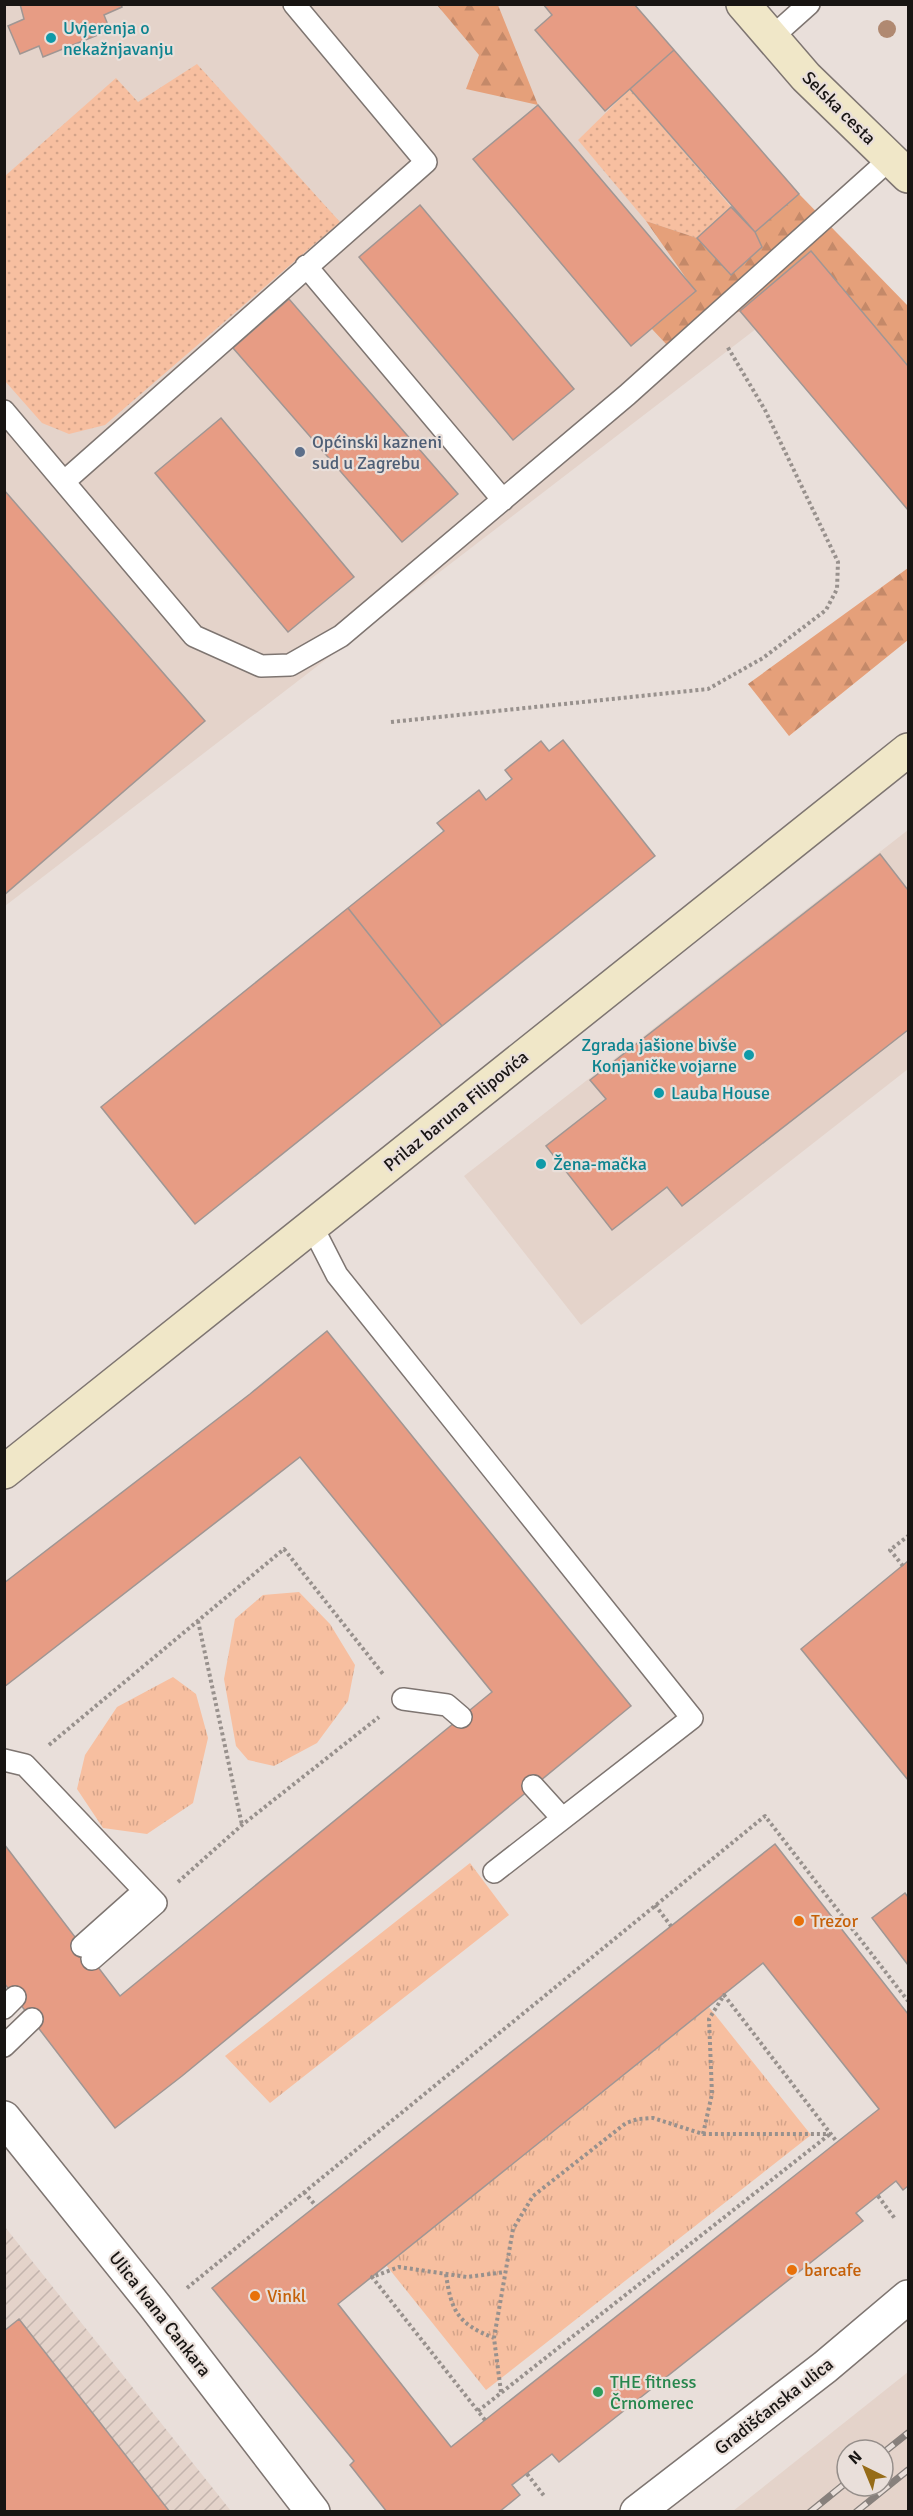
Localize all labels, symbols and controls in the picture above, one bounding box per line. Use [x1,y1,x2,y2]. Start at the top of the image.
place label: Uvjerenja o nekažnjavanju [63,17,174,60]
marker: Uvjerenja o nekažnjavanju [44,31,58,45]
street label: Selska cesta [798,67,880,149]
place label: Općinski kazneni sud u Zagrebu [312,431,442,474]
marker: Općinski kazneni sud u Zagrebu [293,445,307,459]
place label: Zgrada jašione bivše Konjaničke vojarne [581,1034,737,1077]
street label: Prilaz baruna Filipovića [379,1046,533,1176]
marker: Zgrada jašione bivše Konjaničke vojarne [742,1048,756,1062]
place label: Lauba House [671,1082,770,1104]
marker: Lauba House [652,1086,666,1100]
place label: Žena-mačka [553,1153,647,1175]
marker: Žena-mačka [534,1157,548,1171]
place label: Trezor [811,1910,858,1932]
marker: Trezor [792,1914,806,1928]
street label: Ulica Ivana Cankara [104,2247,216,2381]
place label: barcafe [804,2259,861,2281]
marker: barcafe [785,2263,799,2277]
place label: Vinkl [267,2285,306,2307]
marker: Vinkl [248,2289,262,2303]
street label: Gradišćanska ulica [710,2353,838,2459]
place label: THE fitness Črnomerec [610,2371,697,2414]
marker: THE fitness Črnomerec [591,2385,605,2399]
north arrow [835,2438,895,2498]
text: N [845,2447,866,2469]

